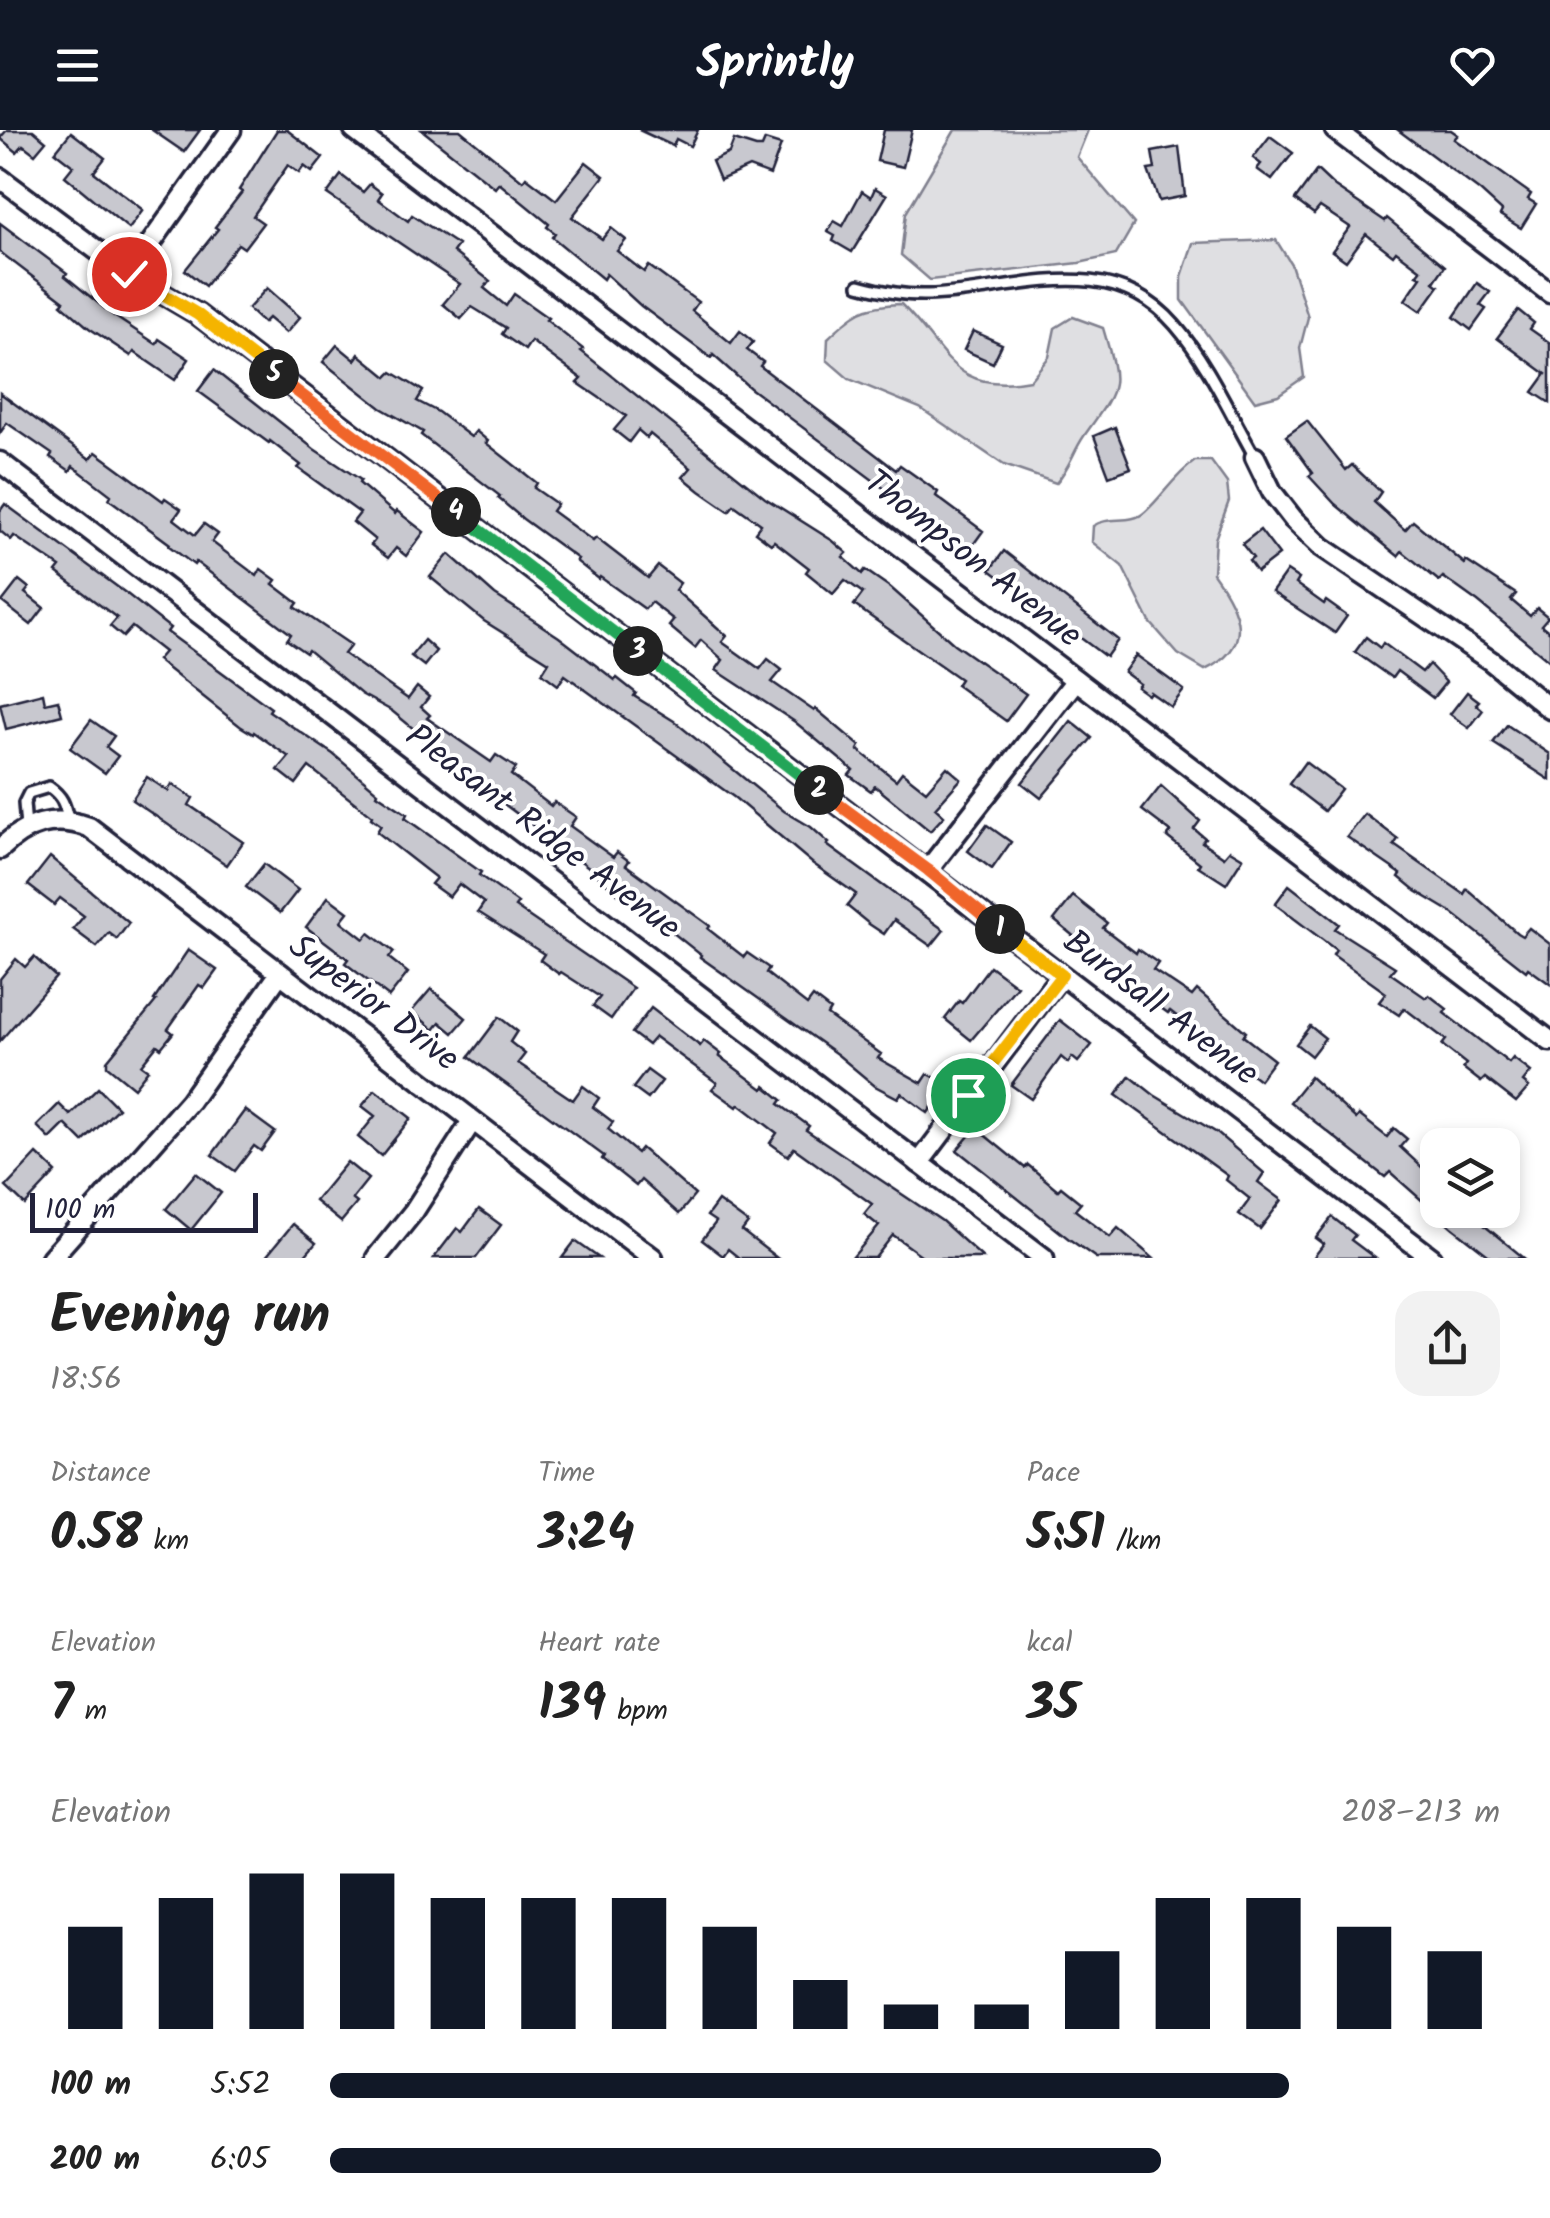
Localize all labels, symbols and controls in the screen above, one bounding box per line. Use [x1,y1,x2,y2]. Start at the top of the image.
text: Sprintly [696,29,854,101]
icon: menu [50,38,105,93]
icon: heart [1445,38,1500,93]
pin [87,232,172,317]
icon: check [102,247,157,302]
pin: 5 [249,349,299,399]
text: 5 [267,351,281,396]
street label: Thompson Avenue [851,457,1094,664]
pin: 4 [431,487,481,537]
text: 4 [448,489,464,534]
pin: 3 [613,626,663,676]
text: 3 [630,628,646,673]
street label: Pleasant Ridge Avenue [392,710,692,956]
pin: 2 [794,765,844,815]
text: 2 [811,767,827,812]
pin: 1 [975,904,1025,954]
text: 1 [996,906,1004,951]
street label: Burdsall Avenue [1050,916,1270,1102]
street label: Superior Drive [275,921,471,1087]
pin [926,1053,1011,1138]
icon: arrive [941,1068,996,1123]
map controls [1420,1128,1520,1228]
button: layers [1420,1128,1520,1228]
scale bar [30,1188,258,1232]
text: 100 m [45,1188,115,1233]
text: Evening run [50,1274,330,1361]
button: share [1395,1291,1500,1396]
text: 18:56 [50,1355,122,1406]
text: Distance [50,1451,151,1496]
text: Time [538,1451,595,1496]
text: Pace [1027,1451,1080,1496]
text: 0.58 [50,1496,142,1576]
text: 3:24 [538,1496,634,1576]
text: 5:51 [1027,1496,1105,1576]
text: km [142,1519,189,1564]
text: /km [1105,1519,1161,1564]
text: Elevation [50,1621,156,1666]
text: Heart rate [538,1621,660,1666]
text: kcal [1027,1621,1072,1666]
text: 7 [50,1666,74,1746]
text: 139 [538,1666,606,1746]
text: 35 [1027,1666,1079,1746]
text: m [74,1689,107,1734]
text: bpm [606,1689,668,1734]
text: Elevation [50,1788,171,1839]
text: 208–213 m [1341,1788,1500,1839]
text: 100 m [50,2060,131,2111]
text: 5:52 [210,2060,271,2111]
text: 200 m [50,2135,140,2186]
text: 6:05 [210,2135,269,2186]

